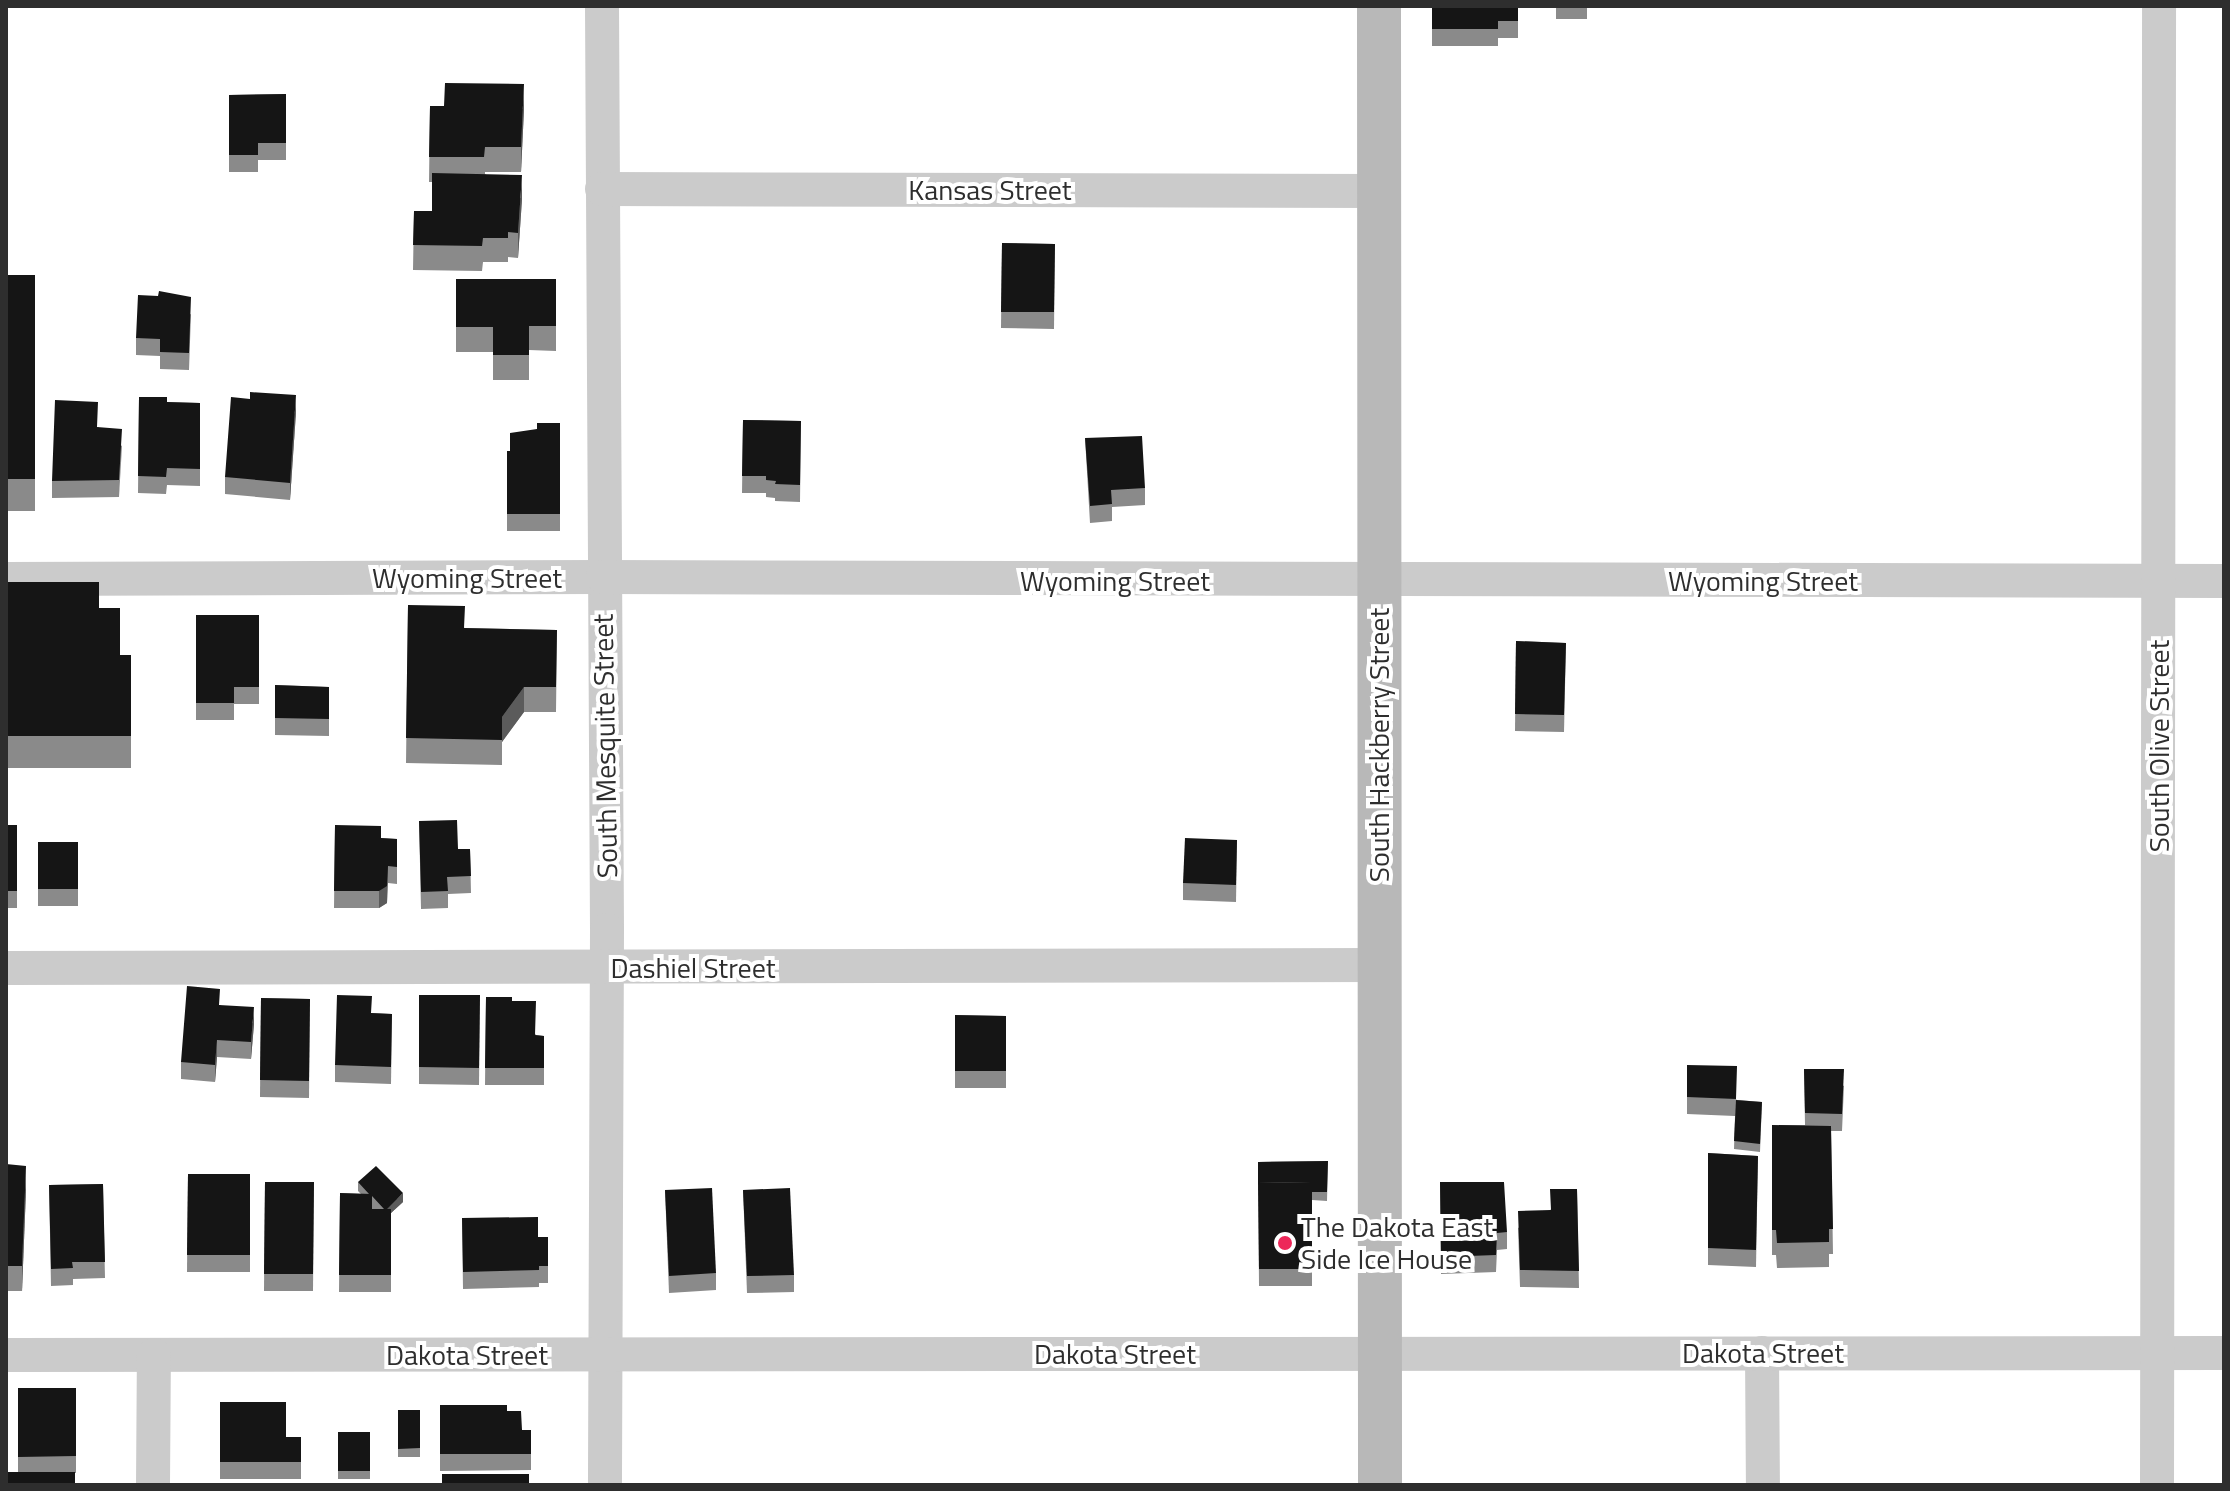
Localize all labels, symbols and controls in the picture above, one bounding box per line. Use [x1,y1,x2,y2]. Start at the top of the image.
street label: Kansas Street [908,173,1072,207]
street label: Wyoming Street [372,561,562,595]
street label: Wyoming Street [1020,564,1210,598]
street label: Wyoming Street [1668,564,1858,598]
street label: South Hackberry Street [1362,608,1396,882]
street label: South Mesquite Street [586,614,624,878]
street label: South Olive Street [2142,640,2176,852]
street label: Dashiel Street [610,951,776,985]
place label: The Dakota East Side Ice House [1301,1210,1493,1276]
marker: The Dakota East Side Ice House [1276,1234,1294,1252]
street label: Dakota Street [1682,1336,1844,1370]
street label: Dakota Street [1034,1337,1196,1371]
street label: Dakota Street [386,1338,548,1372]

